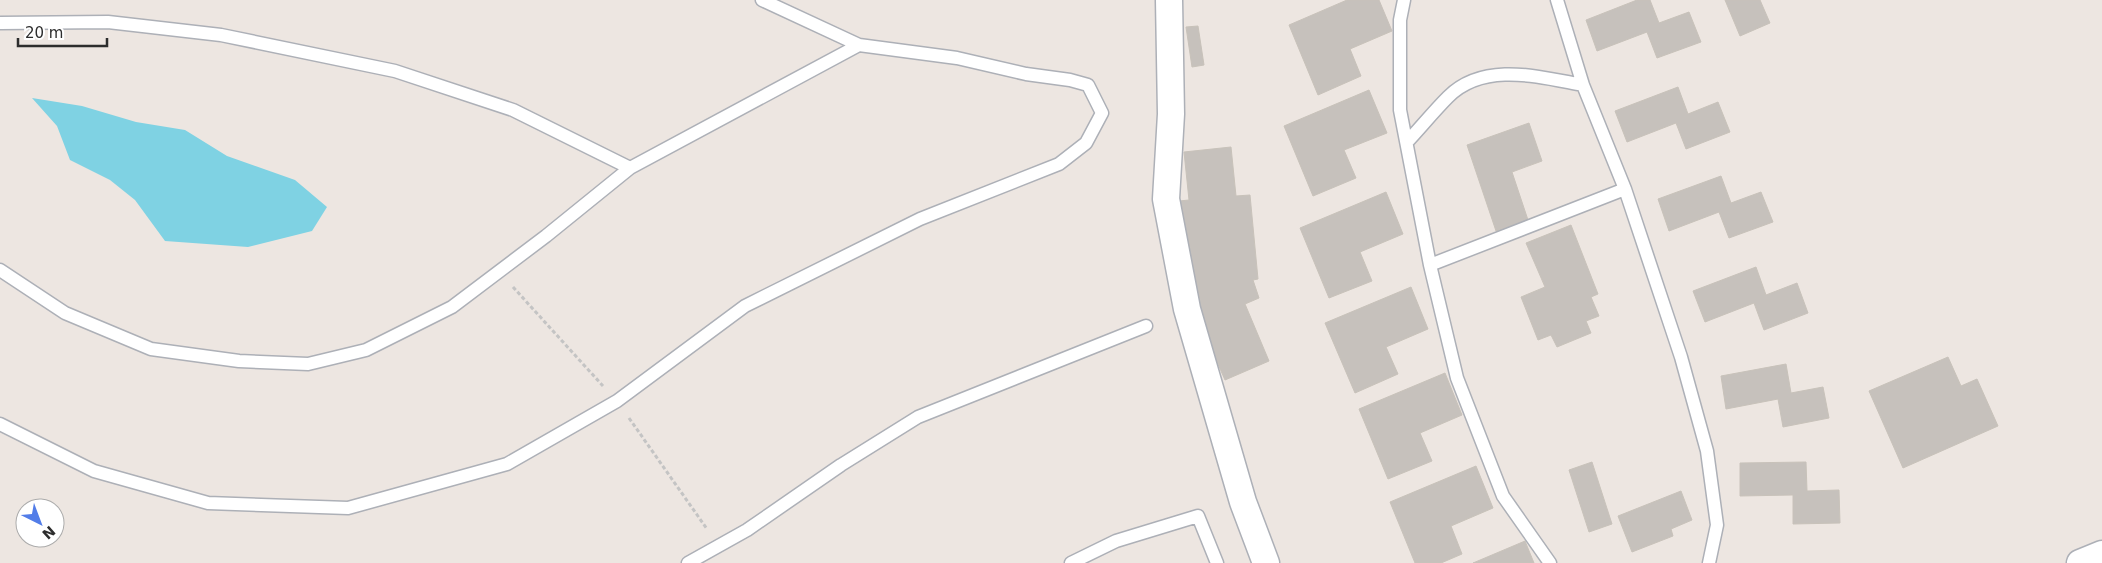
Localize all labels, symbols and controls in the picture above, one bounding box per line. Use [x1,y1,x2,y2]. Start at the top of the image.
scale bar [18,15,106,47]
text: 20 m [25,24,63,42]
north arrow [15,498,65,548]
text: N [39,523,58,543]

